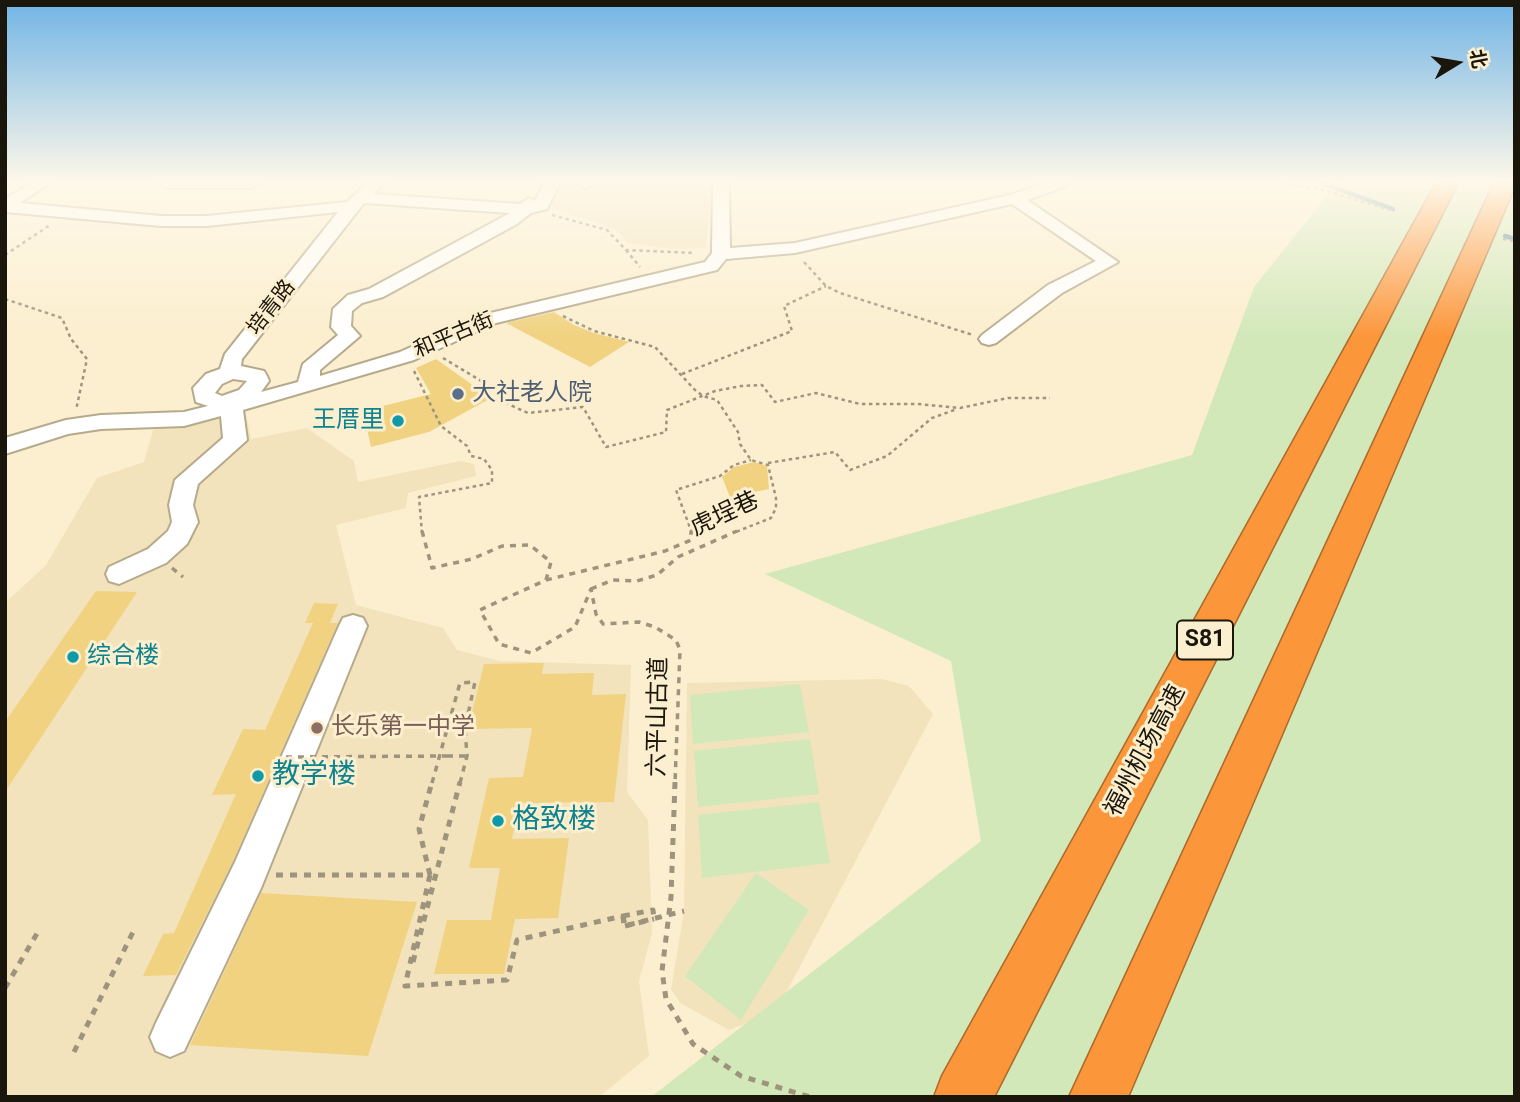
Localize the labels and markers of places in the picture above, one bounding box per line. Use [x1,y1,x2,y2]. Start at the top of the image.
place label: 大社老人院 [472,380,592,408]
marker: 大社老人院 [450,386,466,402]
place label: 王厝里 [312,407,384,435]
marker: 王厝里 [390,413,406,429]
place label: 综合楼 [87,643,159,671]
marker: 综合楼 [65,649,81,665]
place label: 长乐第一中学 [331,714,475,742]
marker: 长乐第一中学 [309,720,325,736]
place label: 教学楼 [272,759,356,793]
marker: 教学楼 [250,768,266,784]
place label: 格致楼 [512,804,596,838]
marker: 格致楼 [490,813,506,829]

